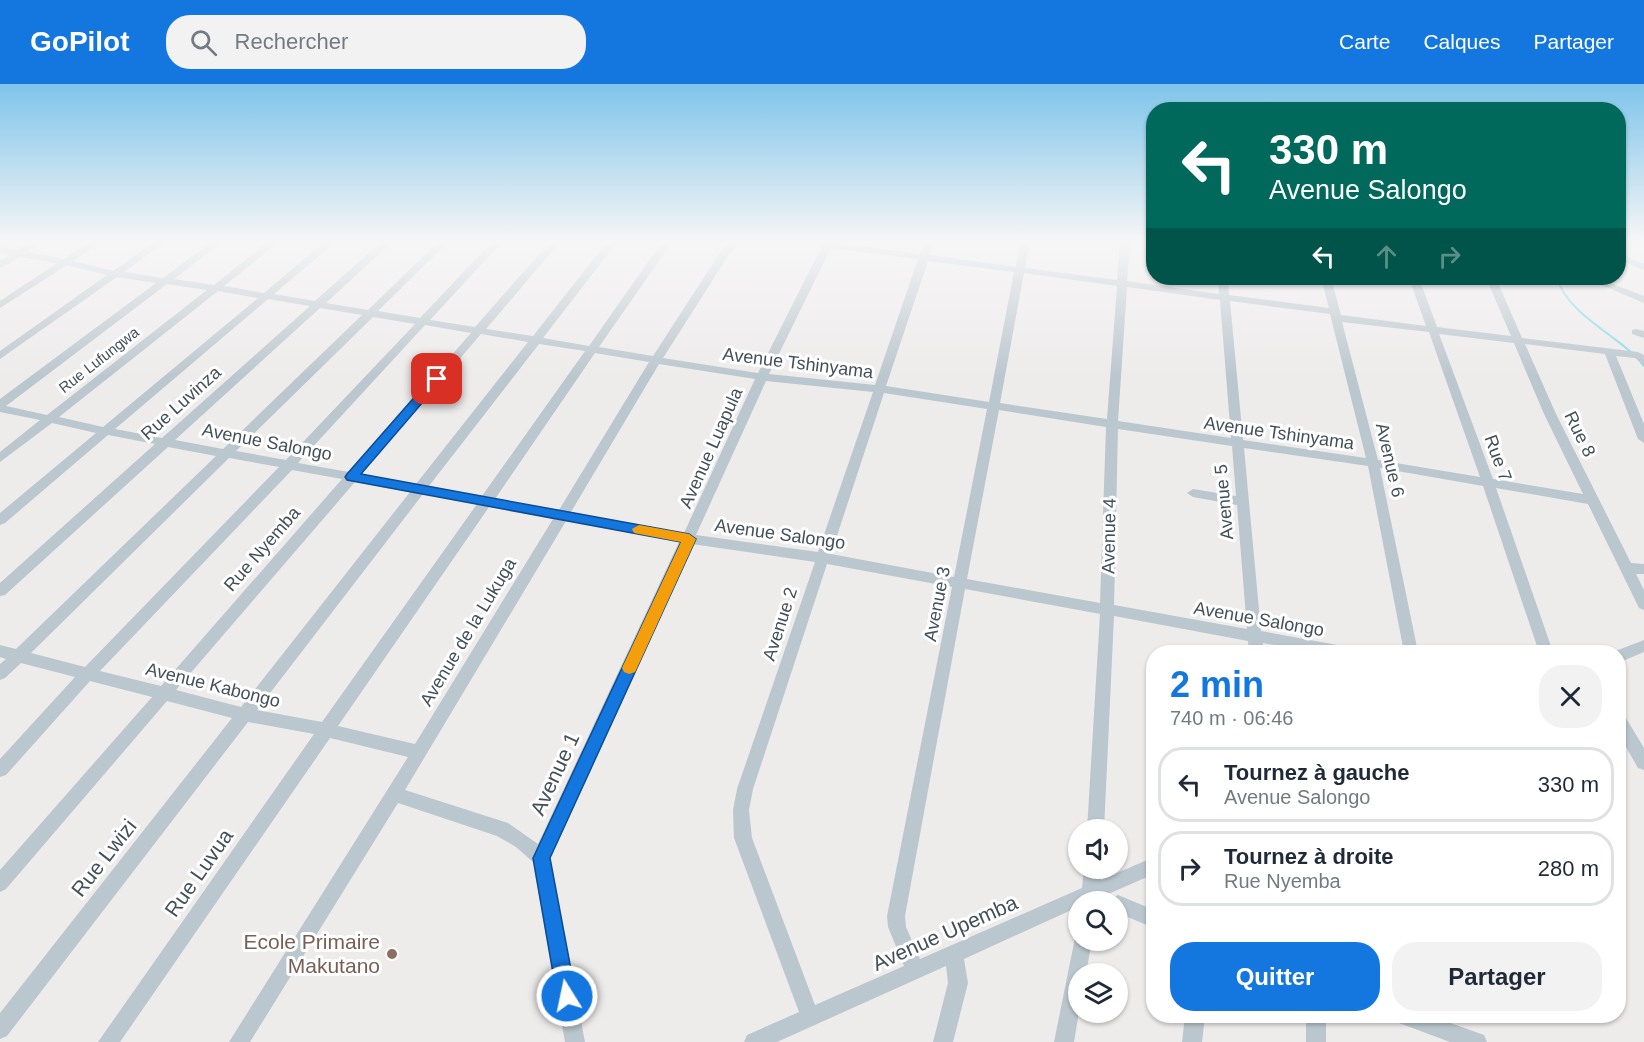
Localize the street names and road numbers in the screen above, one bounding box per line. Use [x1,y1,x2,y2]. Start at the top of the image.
street label: Rue Lufungwa [55,323,143,396]
street label: Avenue Tshinyama [722,344,875,382]
street label: Rue Luvinza [137,361,226,444]
street label: Avenue Luapula [675,384,747,511]
street label: Rue 8 [1560,408,1600,460]
street label: Avenue Tshinyama [1203,413,1356,454]
street label: Avenue Salongo [200,420,334,464]
street label: Avenue 6 [1372,421,1408,499]
street label: Rue 7 [1480,432,1516,484]
street label: Avenue 5 [1211,463,1237,541]
street label: Avenue 4 [1098,498,1120,574]
street label: Rue Nyemba [220,502,305,595]
street label: Avenue Salongo [713,515,847,553]
street label: Avenue de la Lukuga [416,554,521,710]
street label: Avenue 3 [920,565,954,643]
street label: Avenue 2 [759,585,801,663]
street label: Avenue Salongo [1192,598,1326,640]
street label: Avenue Kabongo [144,659,282,711]
street label: Avenue 1 [525,729,584,819]
street label: Rue Lwizi [67,815,141,901]
street label: Rue Luvua [160,824,237,921]
street label: Avenue Upemba [869,890,1021,975]

